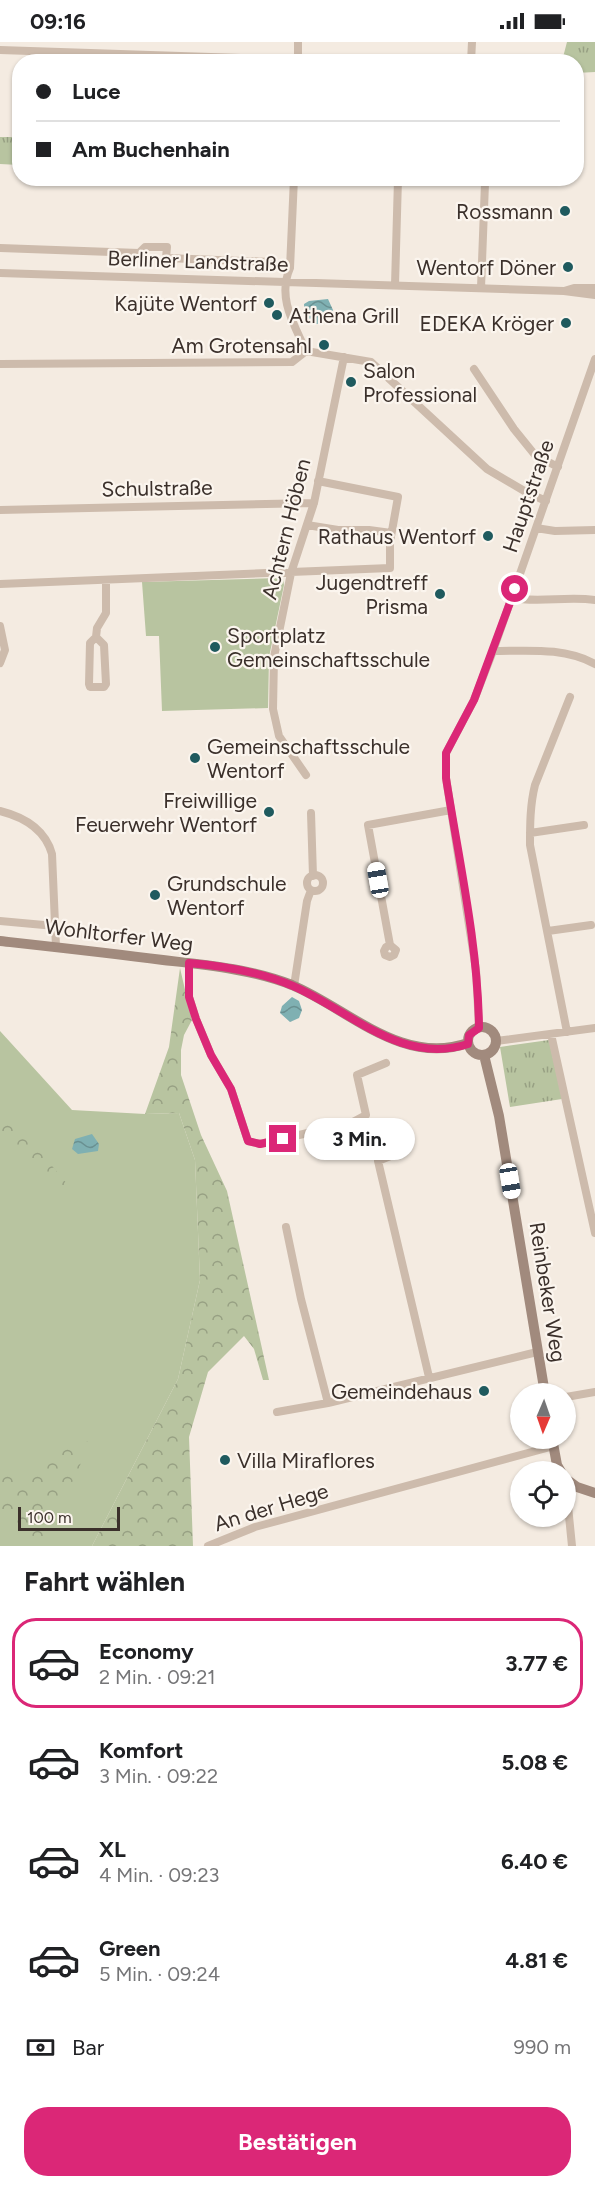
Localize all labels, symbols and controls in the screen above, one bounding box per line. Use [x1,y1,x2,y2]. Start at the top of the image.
text: 09:16 [30,8,86,35]
text: Luce [72,78,121,105]
text: Am Buchenhain [72,136,230,163]
place label: Rossmann [456,199,553,224]
marker: Rossmann [558,204,572,218]
street label: Berliner Landstraße [107,245,289,277]
place label: Wentorf Döner [417,255,556,280]
marker: Wentorf Döner [561,260,575,274]
place label: Kajüte Wentorf [114,291,257,316]
marker: Kajüte Wentorf [262,296,276,310]
place label: Athena Grill [289,303,399,328]
marker: Athena Grill [270,308,284,322]
place label: EDEKA Kröger [420,311,554,336]
marker: EDEKA Kröger [559,316,573,330]
place label: Am Grotensahl [172,333,312,358]
marker: Am Grotensahl [317,338,331,352]
place label: Salon Professional [363,358,477,407]
marker: Salon Professional [344,375,358,389]
street label: Hauptstraße [497,436,559,556]
street label: Achtern Höben [256,456,316,602]
street label: Schulstraße [101,475,213,501]
place label: Rathaus Wentorf [318,524,476,549]
marker: Rathaus Wentorf [481,529,495,543]
place label: Jugendtreff Prisma [316,570,428,619]
route start [501,575,528,602]
marker: Jugendtreff Prisma [433,587,447,601]
place label: Sportplatz Gemeinschaftsschule [227,623,430,672]
marker: Sportplatz Gemeinschaftsschule [208,640,222,654]
place label: Gemeinschaftsschule Wentorf [207,734,410,783]
marker: Gemeinschaftsschule Wentorf [188,751,202,765]
place label: Freiwillige Feuerwehr Wentorf [75,788,257,837]
marker: Freiwillige Feuerwehr Wentorf [262,805,276,819]
car [366,861,390,899]
place label: Grundschule Wentorf [167,871,286,920]
marker: Grundschule Wentorf [148,888,162,902]
street label: Wohltorfer Weg [43,913,195,957]
callout: 3 Min. [304,1118,415,1160]
route end [269,1125,296,1152]
text: 3 Min. [332,1127,387,1151]
car [498,1162,522,1200]
street label: Reinbeker Weg [525,1220,571,1364]
place label: Gemeindehaus [331,1379,472,1404]
north arrow [510,1383,576,1449]
map controls [510,1383,576,1527]
marker: Gemeindehaus [477,1384,491,1398]
place label: Villa Miraflores [237,1448,375,1473]
marker: Villa Miraflores [218,1453,232,1467]
button: locate [510,1461,576,1527]
street label: An der Hege [211,1478,331,1536]
scale bar [18,1504,120,1532]
text: 100 m [27,1508,72,1527]
text: Fahrt wählen [24,1565,185,1598]
icon: car [27,1636,81,1690]
text: Economy [99,1638,194,1665]
text: 3.77 € [505,1650,568,1677]
text: 2 Min. · 09:21 [99,1665,216,1689]
icon: car [27,1735,81,1789]
text: Komfort [99,1737,183,1764]
text: 5.08 € [502,1749,568,1776]
text: 3 Min. · 09:22 [99,1764,218,1788]
icon: car [27,1834,81,1888]
text: XL [99,1836,126,1863]
text: 6.40 € [501,1848,568,1875]
text: 4 Min. · 09:23 [99,1863,219,1887]
icon: car [27,1933,81,1987]
text: Green [99,1935,161,1962]
text: 4.81 € [505,1947,568,1974]
text: 5 Min. · 09:24 [99,1962,220,1986]
icon: cash [24,2031,57,2064]
text: Bar [72,2034,104,2061]
text: 990 m [514,2035,571,2059]
button: Bestätigen [24,2107,571,2176]

